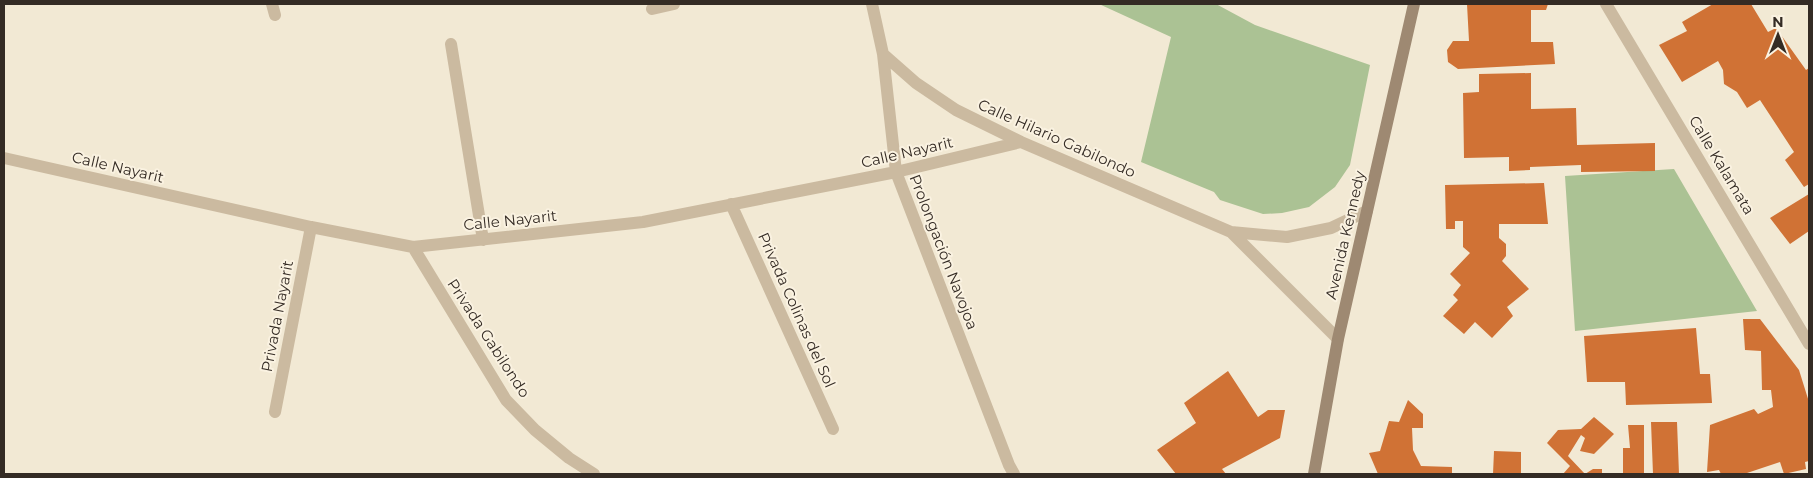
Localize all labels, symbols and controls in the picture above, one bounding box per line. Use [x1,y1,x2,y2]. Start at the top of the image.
north arrow [1753,10,1803,60]
text: N [1772,13,1784,31]
street label: Calle Hilario Gabilondo [975,95,1139,181]
street label: Calle Kalamata [1685,112,1759,218]
street label: Calle Nayarit [859,132,955,172]
street label: Calle Nayarit [70,147,166,187]
street label: Avenida Kennedy [1321,168,1369,301]
street label: Prolongación Navojoa [906,172,982,332]
street label: Calle Nayarit [462,206,558,234]
street label: Privada Colinas del Sol [754,229,840,391]
street label: Privada Nayarit [257,259,297,373]
street label: Privada Gabilondo [444,275,534,401]

